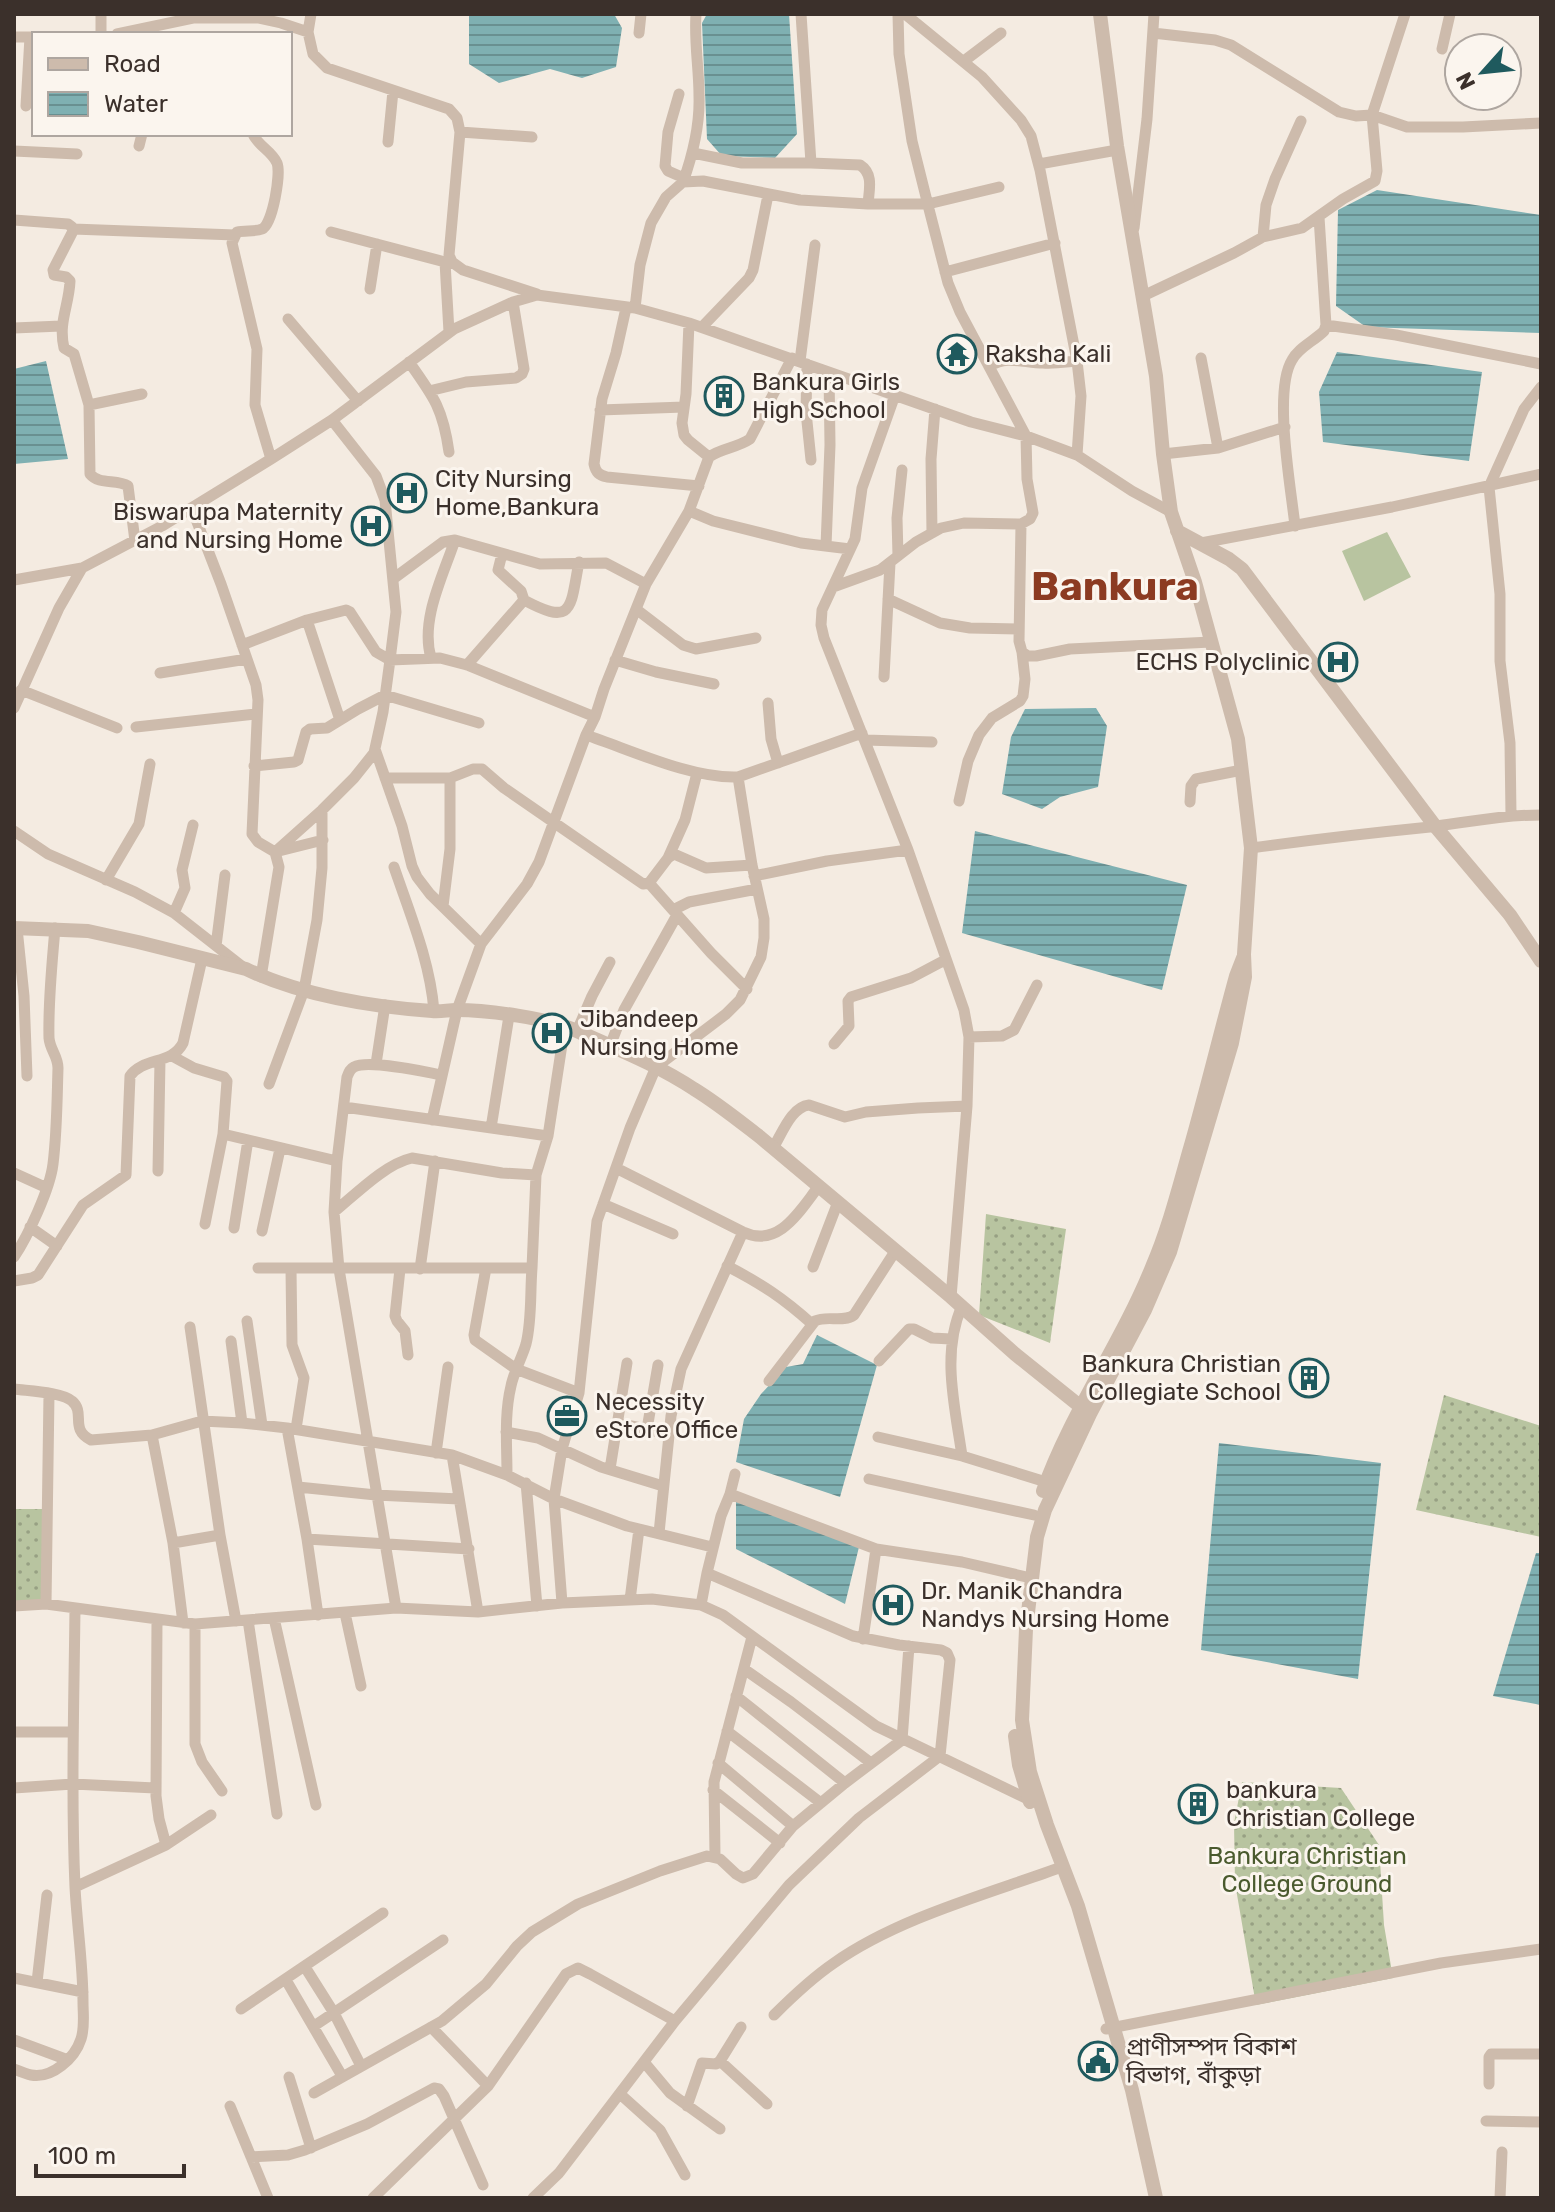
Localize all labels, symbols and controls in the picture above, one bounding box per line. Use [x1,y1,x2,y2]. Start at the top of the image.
legend [32,32,292,136]
north arrow [1443,32,1523,112]
text: Road [104,50,161,78]
text: N [1450,68,1481,94]
text: Water [104,90,168,118]
temple icon: Raksha Kali [936,333,978,375]
place label: Raksha Kali [985,340,1111,368]
place label: Bankura Girls High School [752,368,900,424]
building icon: Bankura Girls High School [703,375,745,417]
place label: City Nursing Home,Bankura [435,465,599,521]
hospital icon: City Nursing Home,Bankura [386,472,428,514]
place label: Biswarupa Maternity and Nursing Home [113,498,343,554]
hospital icon: Biswarupa Maternity and Nursing Home [350,505,392,547]
district label: Bankura [1031,563,1199,610]
hospital icon: ECHS Polyclinic [1317,641,1359,683]
place label: ECHS Polyclinic [1136,648,1310,676]
place label: Jibandeep Nursing Home [580,1005,739,1061]
hospital icon: Jibandeep Nursing Home [531,1012,573,1054]
place label: Bankura Christian Collegiate School [1082,1350,1281,1406]
building icon: Bankura Christian Collegiate School [1288,1357,1330,1399]
place label: Necessity eStore Office [595,1388,738,1444]
office icon: Necessity eStore Office [546,1395,588,1437]
place label: Dr. Manik Chandra Nandys Nursing Home [921,1577,1169,1633]
hospital icon: Dr. Manik Chandra Nandys Nursing Home [872,1584,914,1626]
place label: bankura Christian College [1226,1776,1415,1832]
building icon: bankura Christian College [1177,1783,1219,1825]
park label: Bankura Christian College Ground [1207,1842,1407,1898]
place label: প্রাণীসম্পদ বিকাশ বিভাগ, বাঁকুড়া [1125,2033,1297,2089]
public building icon: প্রাণীসম্পদ বিকাশ বিভাগ, বাঁকুড়া [1077,2040,1119,2082]
scale bar [36,2128,184,2178]
text: 100 m [48,2142,116,2170]

